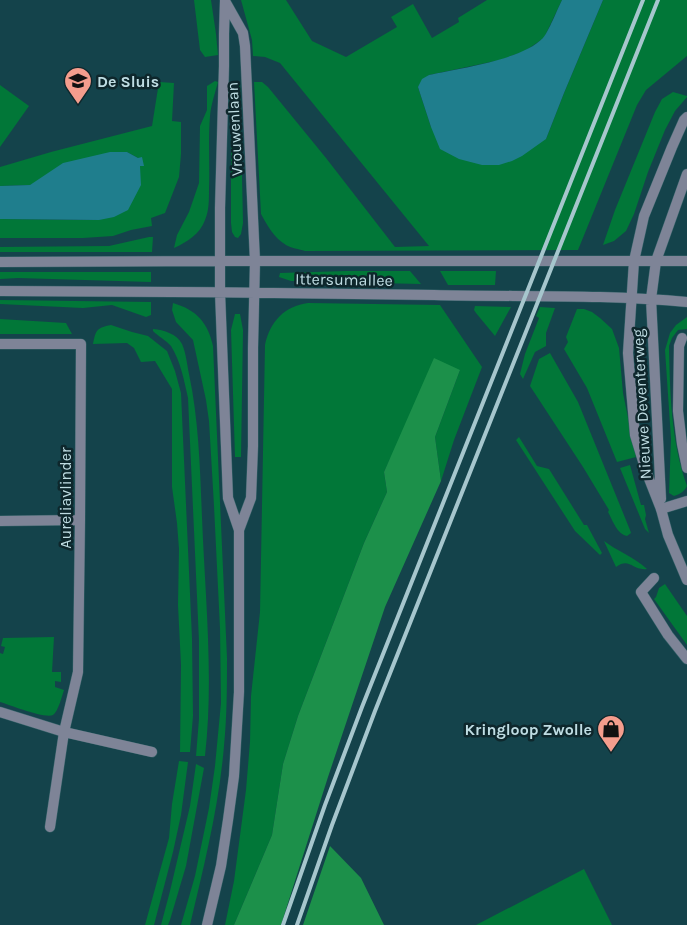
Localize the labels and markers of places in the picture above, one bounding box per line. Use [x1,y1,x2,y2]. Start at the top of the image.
school or university icon: De Sluis [63,66,93,105]
place label: De Sluis [97,72,159,91]
shop icon: Kringloop Zwolle [596,714,626,753]
place label: Kringloop Zwolle [464,720,592,739]

